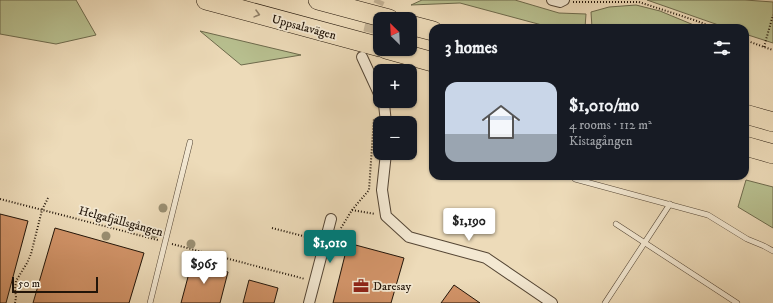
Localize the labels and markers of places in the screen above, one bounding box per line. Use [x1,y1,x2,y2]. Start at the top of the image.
pin: $1,190 [436,208,502,242]
pin: $1,010 [297,230,363,264]
pin: $965 [180,251,228,285]
office icon: Daresay [352,277,370,295]
place label: Daresay [373,279,412,294]

